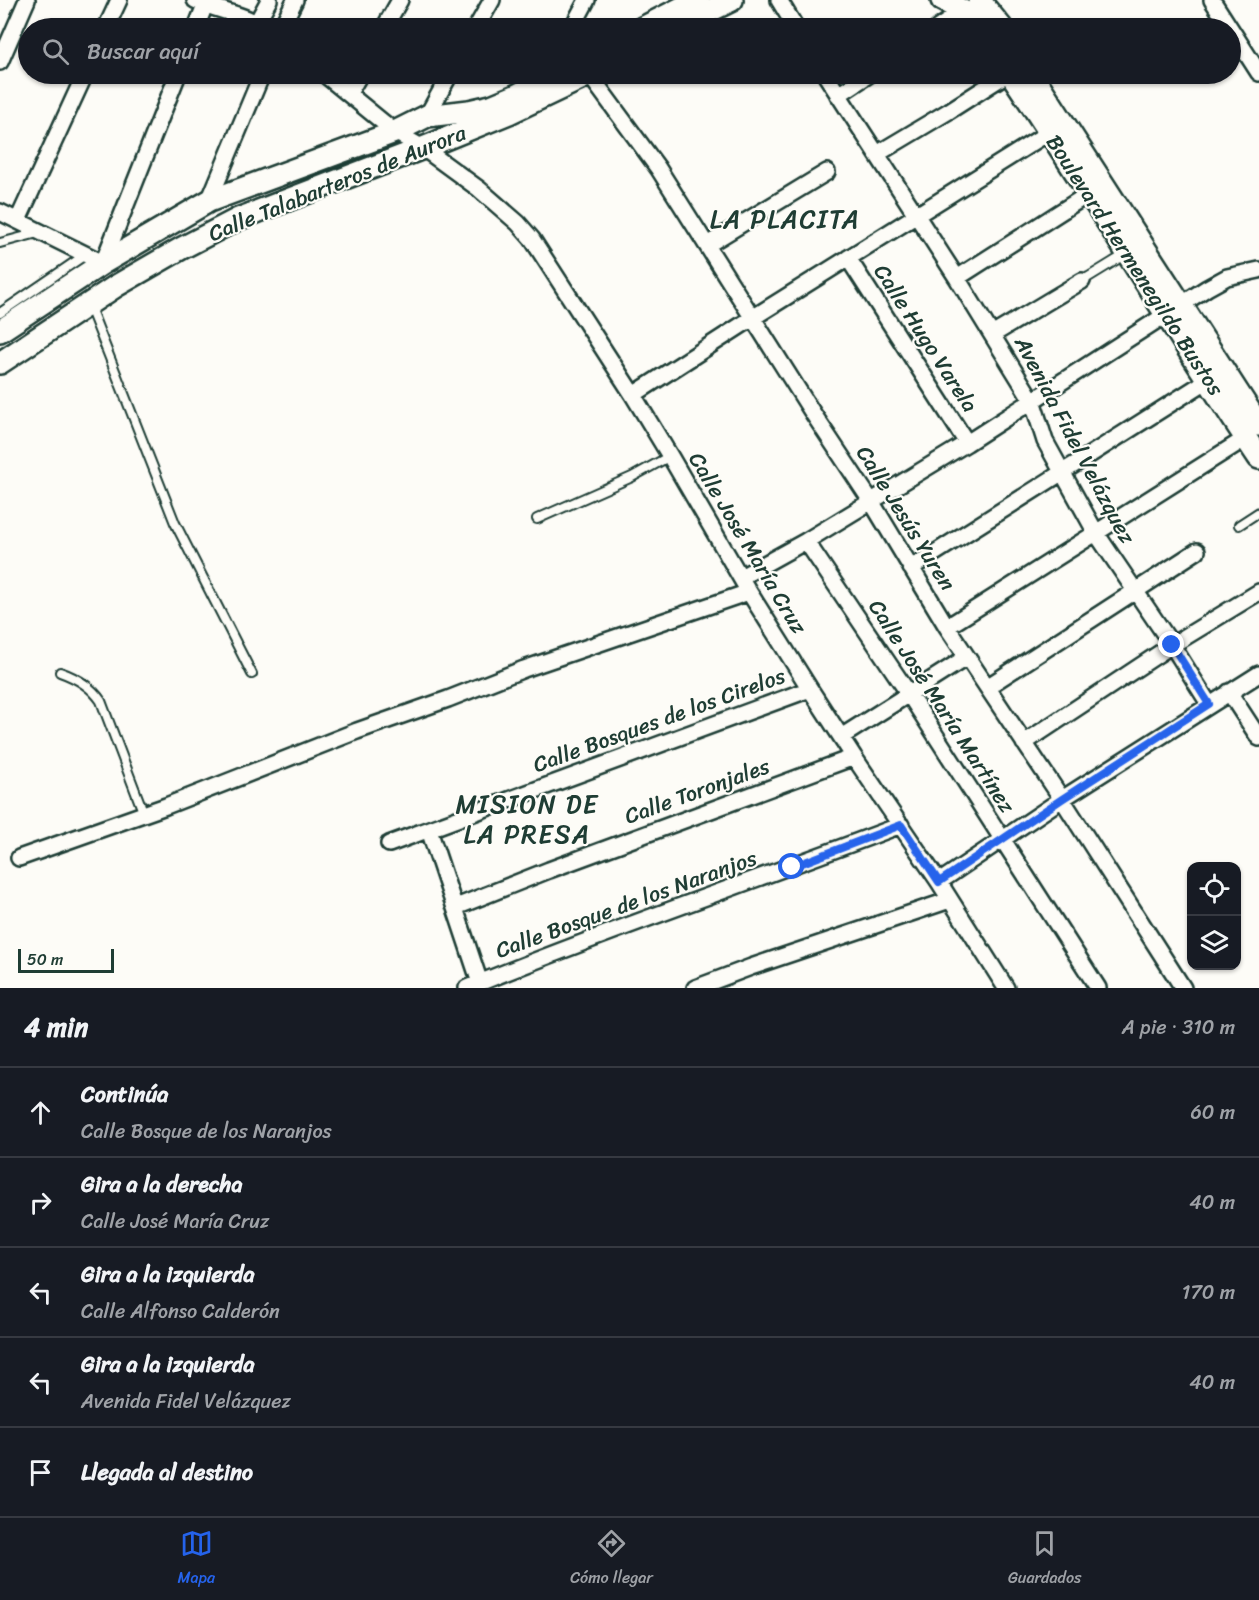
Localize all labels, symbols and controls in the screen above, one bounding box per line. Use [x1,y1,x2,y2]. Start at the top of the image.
search box [18,18,1241,84]
text: Buscar aquí [87,32,199,71]
icon: search [39,35,72,68]
street label: Calle Talabarteros de Aurora [202,113,473,253]
street label: Boulevard Hermenegildo Bustos [1035,126,1235,404]
district label: LA PLACITA [710,196,860,242]
street label: Calle Hugo Varela [863,256,989,420]
street label: Avenida Fidel Velázquez [1003,328,1147,552]
street label: Calle Jesús Yuren [846,437,966,599]
street label: Calle José María Cruz [678,444,818,642]
street label: Calle José María Martínez [858,591,1026,821]
route end [1158,631,1184,657]
street label: Calle Bosques de los Cirelos [527,656,792,784]
street label: Calle Toronjales [619,746,776,835]
district label: MISION DE LA PRESA [455,781,599,857]
street label: Calle Bosque de los Naranjos [490,838,763,969]
route start [778,853,804,879]
map controls [1187,862,1241,970]
button: locate [1187,862,1241,916]
button: layers [1187,916,1241,970]
text: 50 m [27,945,63,974]
scale bar [18,946,114,974]
text: 4 min [24,1004,88,1050]
text: A pie · 310 m [1122,1010,1235,1045]
text: Continúa [81,1075,168,1114]
text: 60 m [1190,1095,1235,1130]
icon: ahead [24,1096,57,1129]
text: Calle Bosque de los Naranjos [81,1114,332,1149]
text: Gira a la derecha [81,1165,242,1204]
text: 40 m [1189,1185,1235,1220]
icon: right [24,1186,57,1219]
text: Calle José María Cruz [81,1204,269,1239]
text: Gira a la izquierda [81,1255,254,1294]
text: 170 m [1182,1275,1235,1310]
icon: left [24,1276,57,1309]
text: Calle Alfonso Calderón [81,1294,280,1329]
text: Gira a la izquierda [81,1345,254,1384]
text: 40 m [1189,1365,1235,1400]
icon: left [24,1366,57,1399]
text: Avenida Fidel Velázquez [81,1384,291,1419]
text: Llegada al destino [81,1453,253,1492]
icon: arrive [24,1456,57,1489]
tab: Mapa [178,1527,215,1592]
tab: Cómo llegar [570,1527,653,1592]
tab: Guardados [1008,1527,1081,1592]

